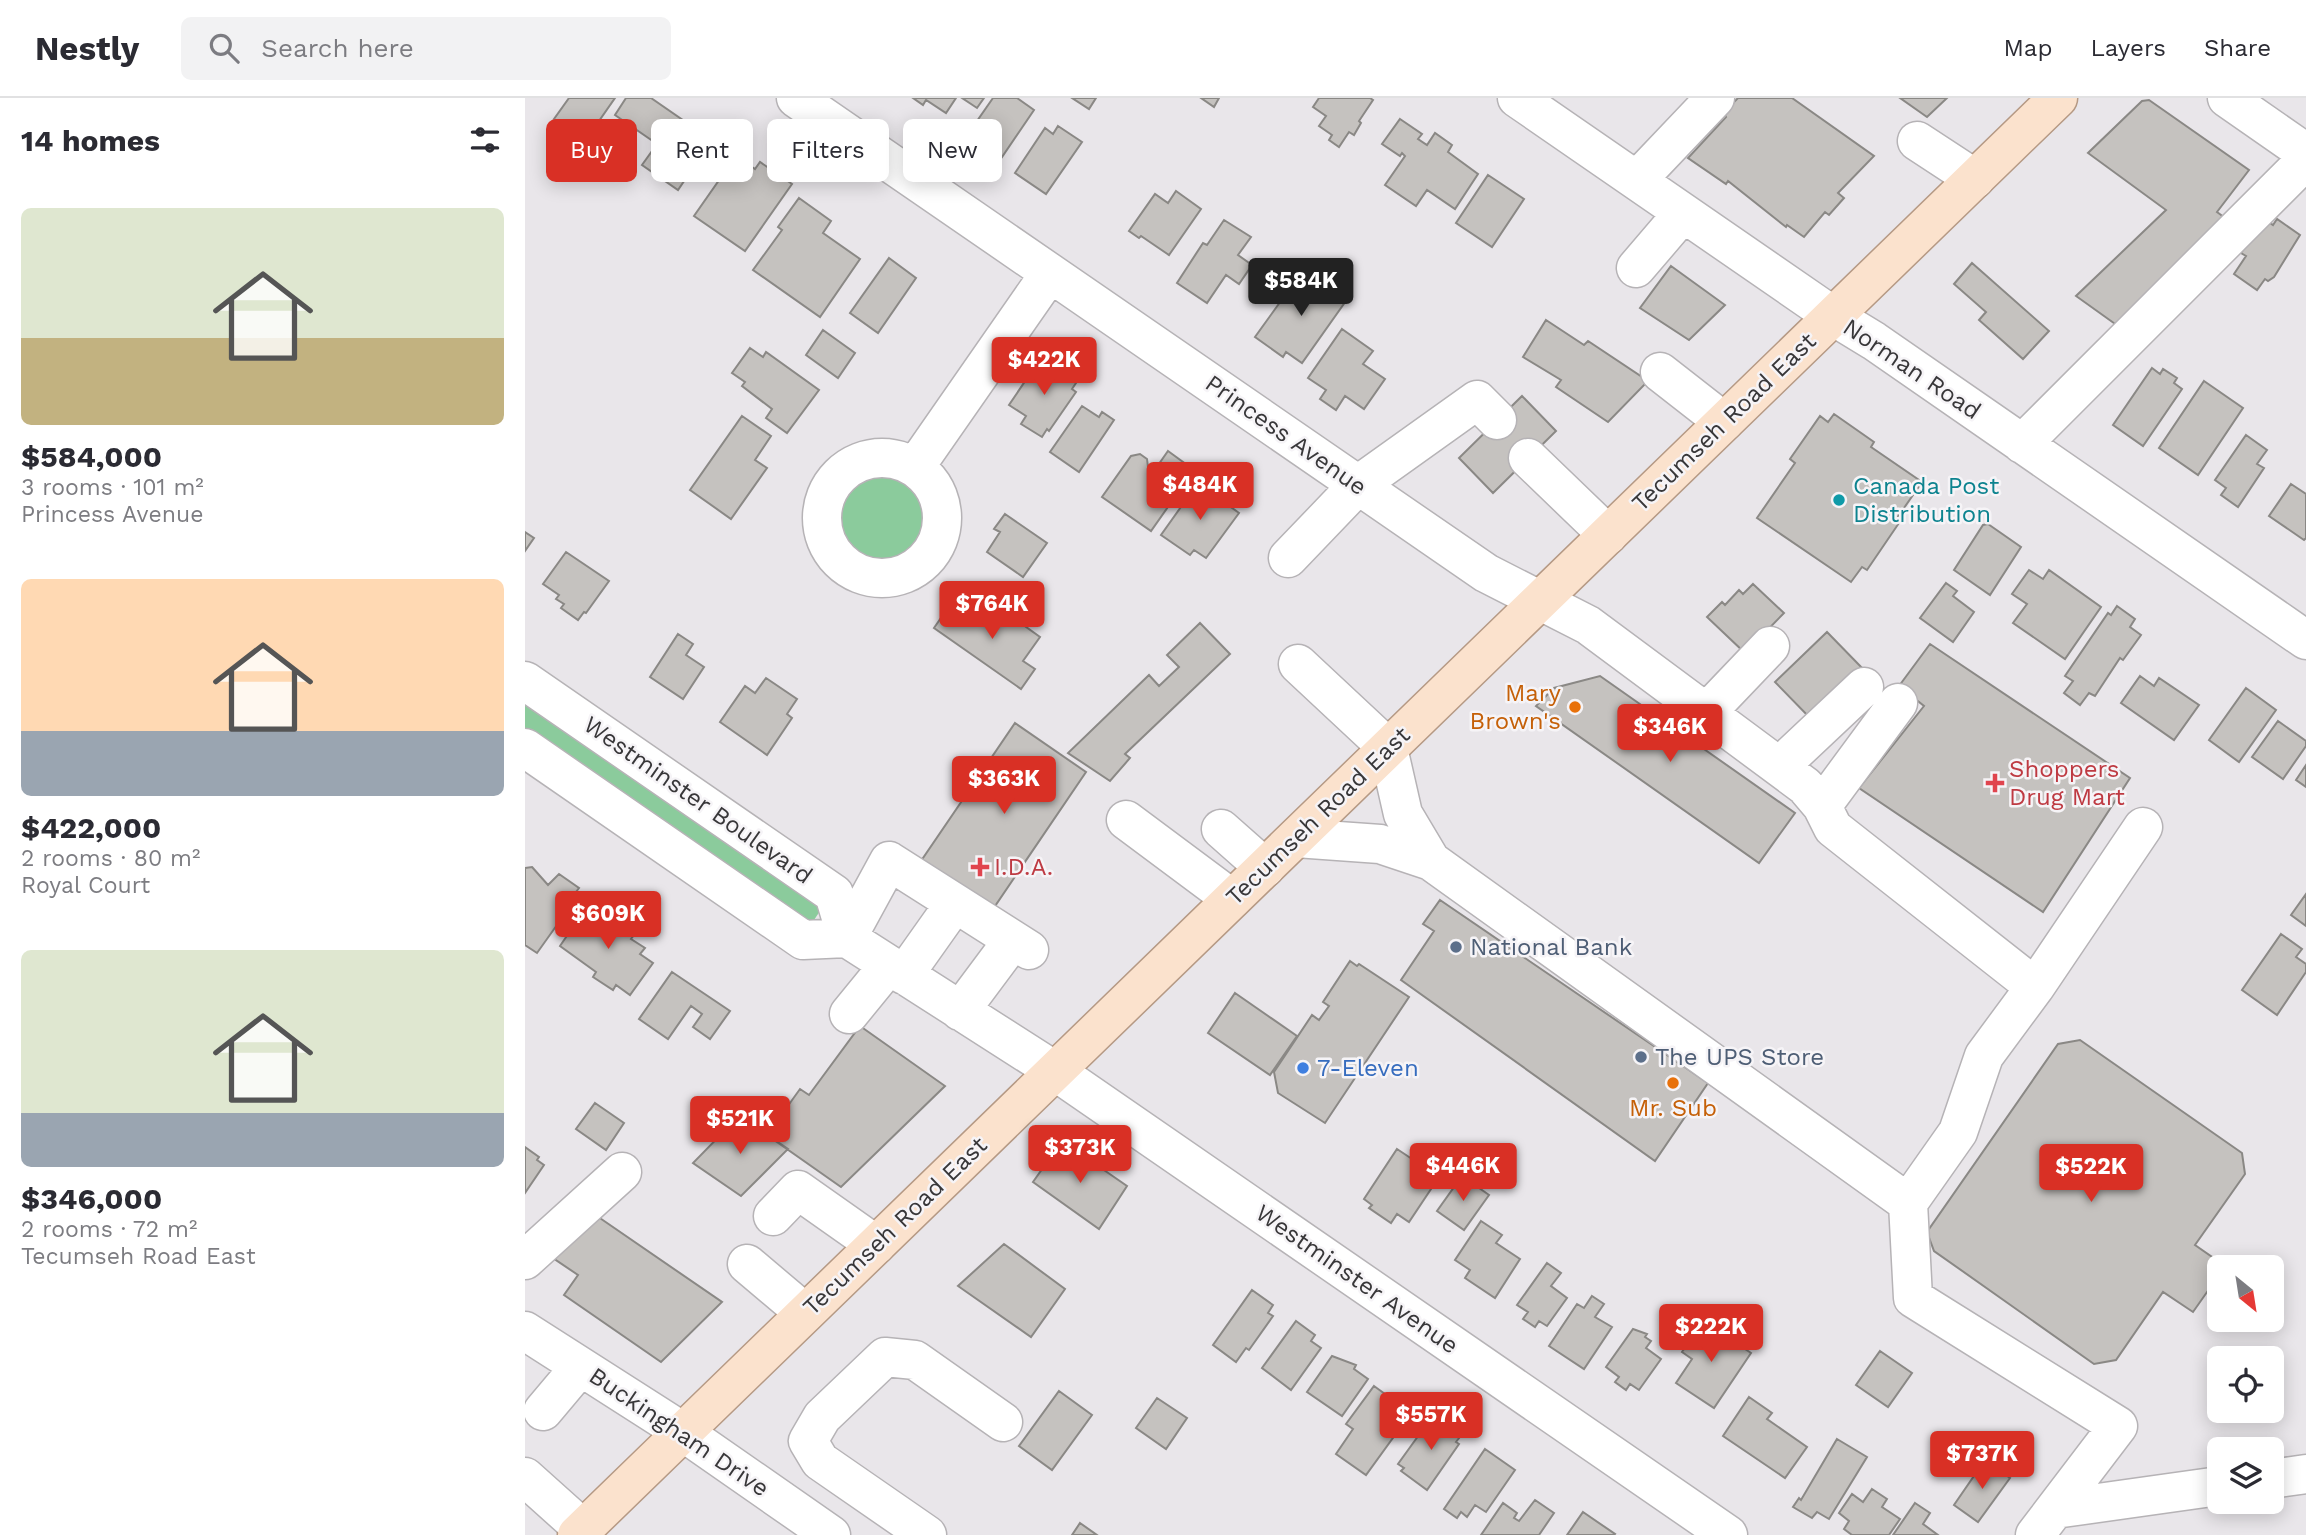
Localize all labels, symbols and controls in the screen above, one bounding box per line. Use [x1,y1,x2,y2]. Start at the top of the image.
search box [181,17,671,80]
text: Nestly [35,29,139,68]
icon: search [205,29,243,67]
text: Search here [261,33,414,63]
text: Map [2004,34,2052,62]
text: Layers [2090,34,2166,62]
text: Share [2204,34,2271,62]
chip: Buy [546,119,637,182]
chip: Rent [651,119,753,182]
chip: Filters [767,119,889,182]
chip: New [903,119,1002,182]
icon: filters [466,121,504,159]
text: 14 homes [21,123,160,158]
icon: home [200,253,326,379]
pin: $584K [1252,258,1350,318]
text: $584K [1264,267,1338,294]
street label: Norman Road [1838,313,1986,425]
street label: Tecumseh Road East [1626,327,1822,517]
pin: $422K [995,338,1093,397]
text: $422K [1008,346,1080,373]
street label: Princess Avenue [1200,369,1372,501]
text: $584,000 [21,439,162,474]
pin: $484K [1151,462,1249,522]
text: $484K [1163,471,1237,498]
place label: Canada Post Distribution [1853,472,1999,528]
text: 3 rooms · 101 m² [21,474,204,501]
marker: Canada Post Distribution [1831,492,1847,508]
text: Princess Avenue [21,501,203,528]
pin: $764K [943,582,1041,641]
text: $764K [955,590,1029,617]
icon: home [200,624,326,750]
place label: Mary Brown's [1470,679,1562,735]
marker: Mary Brown's [1567,699,1583,715]
pin: $346K [1621,704,1719,764]
street label: Westminster Boulevard [578,710,818,890]
text: $346K [1633,713,1707,740]
street label: Tecumseh Road East [1220,721,1416,911]
place label: Shoppers Drug Mart [2009,755,2125,811]
pin: $363K [955,756,1053,816]
text: $363K [968,765,1040,792]
marker: Shoppers Drug Mart [1987,775,2003,791]
text: $422,000 [21,810,161,845]
text: 2 rooms · 80 m² [21,845,200,872]
place label: I.D.A. [994,853,1053,881]
marker: I.D.A. [972,859,988,875]
text: Royal Court [21,872,150,899]
pin: $609K [559,892,657,951]
text: $609K [571,900,645,927]
place label: National Bank [1470,933,1633,961]
marker: National Bank [1448,939,1464,955]
icon: home [200,995,326,1121]
place label: The UPS Store [1655,1043,1824,1071]
marker: The UPS Store [1633,1049,1649,1065]
place label: 7-Eleven [1317,1054,1419,1082]
marker: 7-Eleven [1295,1060,1311,1076]
marker: Mr. Sub [1665,1075,1681,1091]
place label: Mr. Sub [1629,1094,1717,1122]
pin: $521K [691,1096,789,1156]
text: $521K [706,1105,774,1132]
pin: $373K [1031,1126,1129,1185]
street label: Tecumseh Road East [797,1131,993,1321]
text: $373K [1044,1134,1116,1161]
pin: $446K [1414,1144,1512,1203]
pin: $522K [2042,1144,2140,1204]
text: $446K [1426,1152,1500,1179]
text: $522K [2055,1153,2127,1180]
text: $346,000 [21,1181,162,1216]
street label: Westminster Avenue [1250,1198,1464,1360]
text: 2 rooms · 72 m² [21,1216,197,1243]
text: Tecumseh Road East [21,1243,256,1270]
north arrow [2207,1255,2284,1332]
map controls [2207,1255,2284,1514]
pin: $222K [1662,1304,1760,1364]
text: $222K [1675,1313,1747,1340]
button: locate [2207,1346,2284,1423]
street label: Buckingham Drive [584,1361,774,1503]
pin: $557K [1382,1392,1480,1452]
text: $557K [1396,1401,1466,1428]
pin: $737K [1933,1432,2031,1491]
button: layers [2207,1437,2284,1514]
text: $737K [1946,1440,2018,1467]

